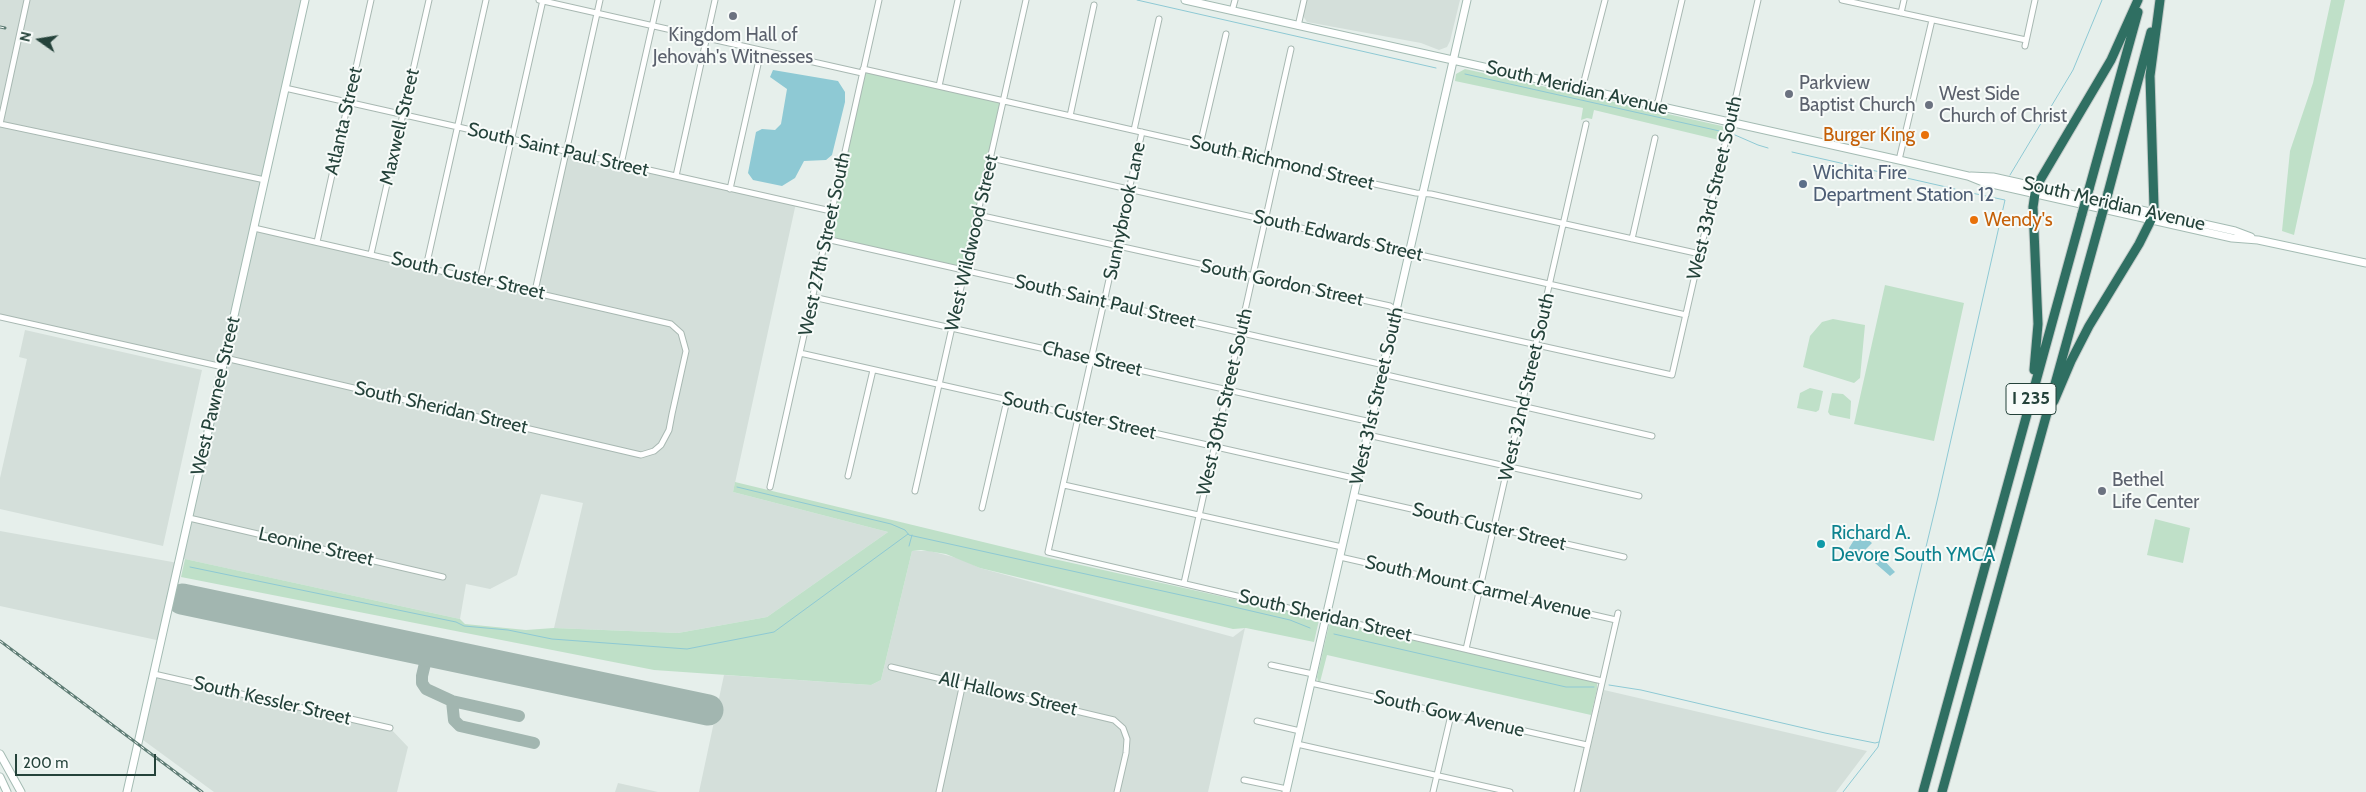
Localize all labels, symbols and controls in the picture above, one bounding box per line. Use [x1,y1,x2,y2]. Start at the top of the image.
marker: Kingdom Hall of Jehovah's Witnesses [727,10,739,22]
north arrow [15,15,65,65]
place label: Kingdom Hall of Jehovah's Witnesses [653,24,813,68]
text: N [16,30,35,43]
street label: South Meridian Avenue [1484,56,1670,120]
street label: Atlanta Street [320,65,368,177]
street label: Maxwell Street [376,66,424,188]
place label: Parkview Baptist Church [1799,72,1916,116]
place label: West Side Church of Christ [1939,83,2067,127]
marker: Parkview Baptist Church [1783,88,1795,100]
street label: West 33rd Street South [1683,94,1747,282]
marker: West Side Church of Christ [1923,99,1935,111]
street label: South Saint Paul Street [465,118,651,182]
place label: Burger King [1823,124,1915,146]
marker: Burger King [1919,129,1931,141]
street label: South Richmond Street [1188,131,1376,195]
street label: Sunnybrook Lane [1099,140,1151,282]
street label: West 27th Street South [794,150,856,338]
street label: West Wildwood Street [941,152,1003,334]
place label: Wichita Fire Department Station 12 [1813,162,1994,206]
street label: South Meridian Avenue [2021,172,2207,236]
marker: Wichita Fire Department Station 12 [1797,178,1809,190]
street label: South Edwards Street [1251,205,1425,267]
place label: Wendy's [1984,209,2053,231]
marker: Wendy's [1968,214,1980,226]
street label: South Custer Street [389,247,547,305]
street label: South Gordon Street [1198,255,1366,311]
street label: South Saint Paul Street [1012,270,1198,334]
street label: West 32nd Street South [1494,291,1560,483]
street label: West 31st Street South [1345,305,1409,487]
street label: West 30th Street South [1192,306,1258,498]
street label: West Pawnee Street [187,315,245,477]
street label: Chase Street [1040,336,1144,382]
street label: South Sheridan Street [352,377,530,439]
road number: I 235 [2006,384,2056,414]
street label: South Custer Street [1000,387,1158,445]
place label: Bethel Life Center [2112,469,2199,513]
marker: Bethel Life Center [2096,485,2108,497]
street label: South Custer Street [1410,498,1568,556]
place label: Richard A. Devore South YMCA [1831,522,1995,566]
street label: Leonine Street [256,523,376,571]
marker: Richard A. Devore South YMCA [1815,538,1827,550]
street label: South Mount Carmel Avenue [1363,551,1593,625]
street label: South Sheridan Street [1236,585,1414,647]
street label: All Hallows Street [937,667,1079,721]
street label: South Kessler Street [191,672,353,730]
street label: South Gow Avenue [1372,686,1526,742]
scale bar [18,744,159,776]
text: 200 m [23,754,68,772]

